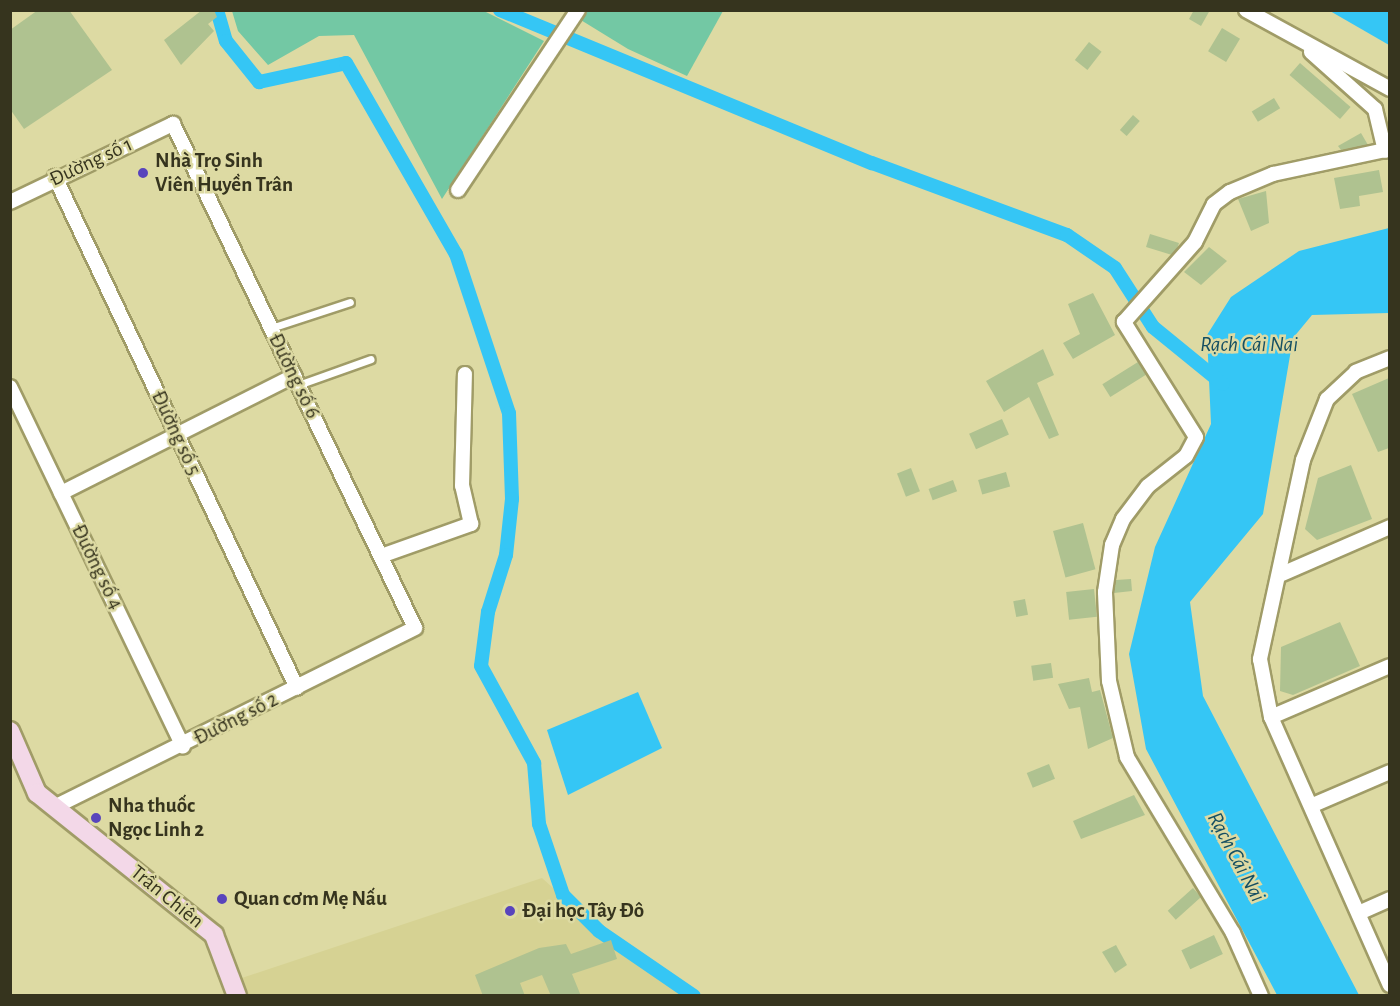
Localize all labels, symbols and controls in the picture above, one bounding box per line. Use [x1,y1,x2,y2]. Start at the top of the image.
street label: Đường số 1 [45,132,137,192]
place label: Nhà Trọ Sinh Viên Huyền Trân [155,148,293,198]
marker: Nhà Trọ Sinh Viên Huyền Trân [136,166,150,180]
street label: Đường số 6 [263,329,325,423]
water label: Rạch Cái Nai [1200,332,1298,358]
street label: Đường số 5 [145,387,207,479]
street label: Đường số 4 [66,520,128,614]
street label: Đường số 2 [190,687,282,751]
place label: Nha thuốc Ngọc Linh 2 [108,793,204,843]
water label: Rạch Cái Nai [1201,807,1271,907]
marker: Nha thuốc Ngọc Linh 2 [89,811,103,825]
street label: Trần Chiên [125,860,209,934]
place label: Quan cơm Mẹ Nấu [234,886,387,912]
marker: Quan cơm Mẹ Nấu [215,892,229,906]
place label: Đại học Tây Đô [522,898,644,924]
marker: Đại học Tây Đô [503,904,517,918]

